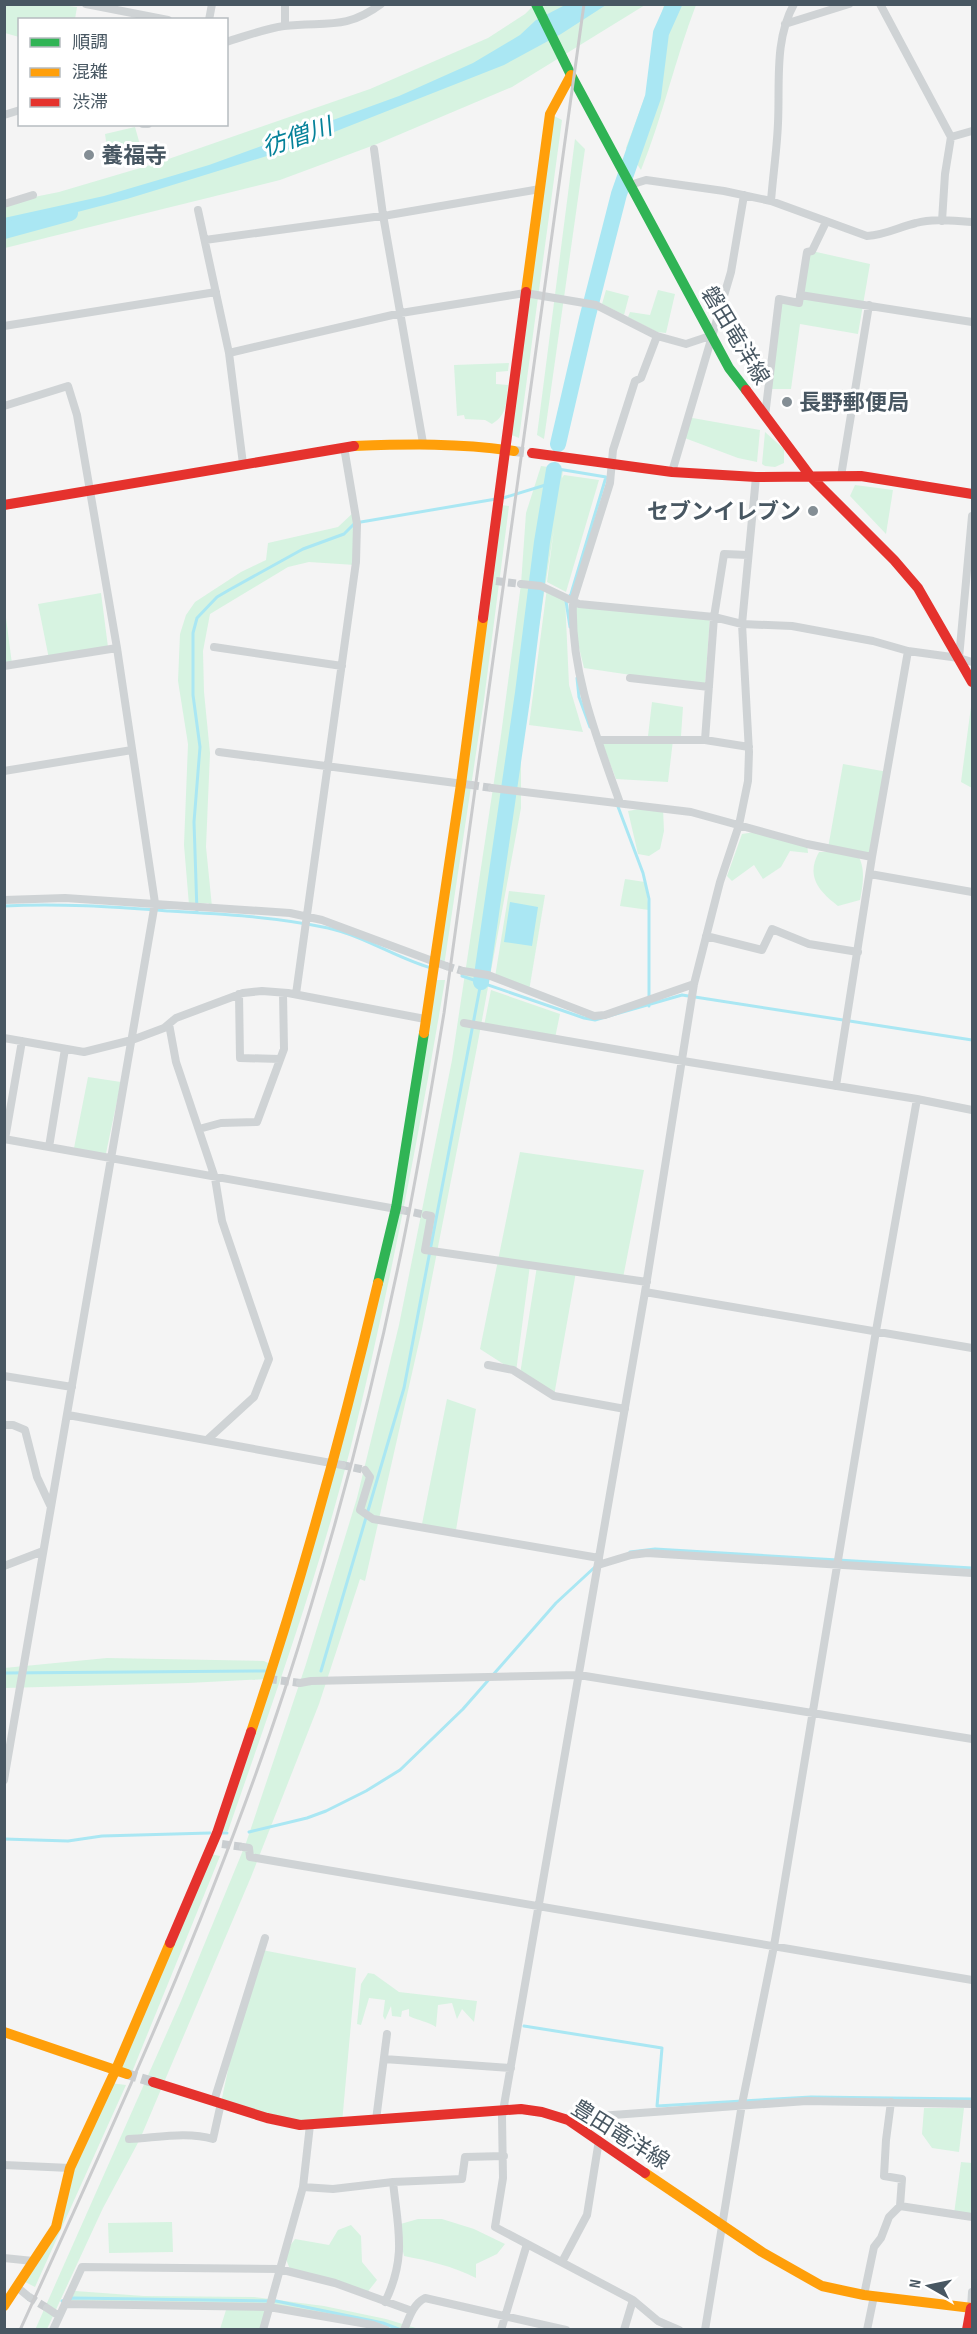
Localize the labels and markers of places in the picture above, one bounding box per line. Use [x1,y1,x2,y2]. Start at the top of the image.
place label: 養福寺 [101,143,167,170]
marker: 養福寺 [82,148,96,162]
place label: 長野郵便局 [799,390,909,417]
marker: 長野郵便局 [780,395,794,409]
place label: セブンイレブン [647,499,801,526]
marker: セブンイレブン [806,504,820,518]

